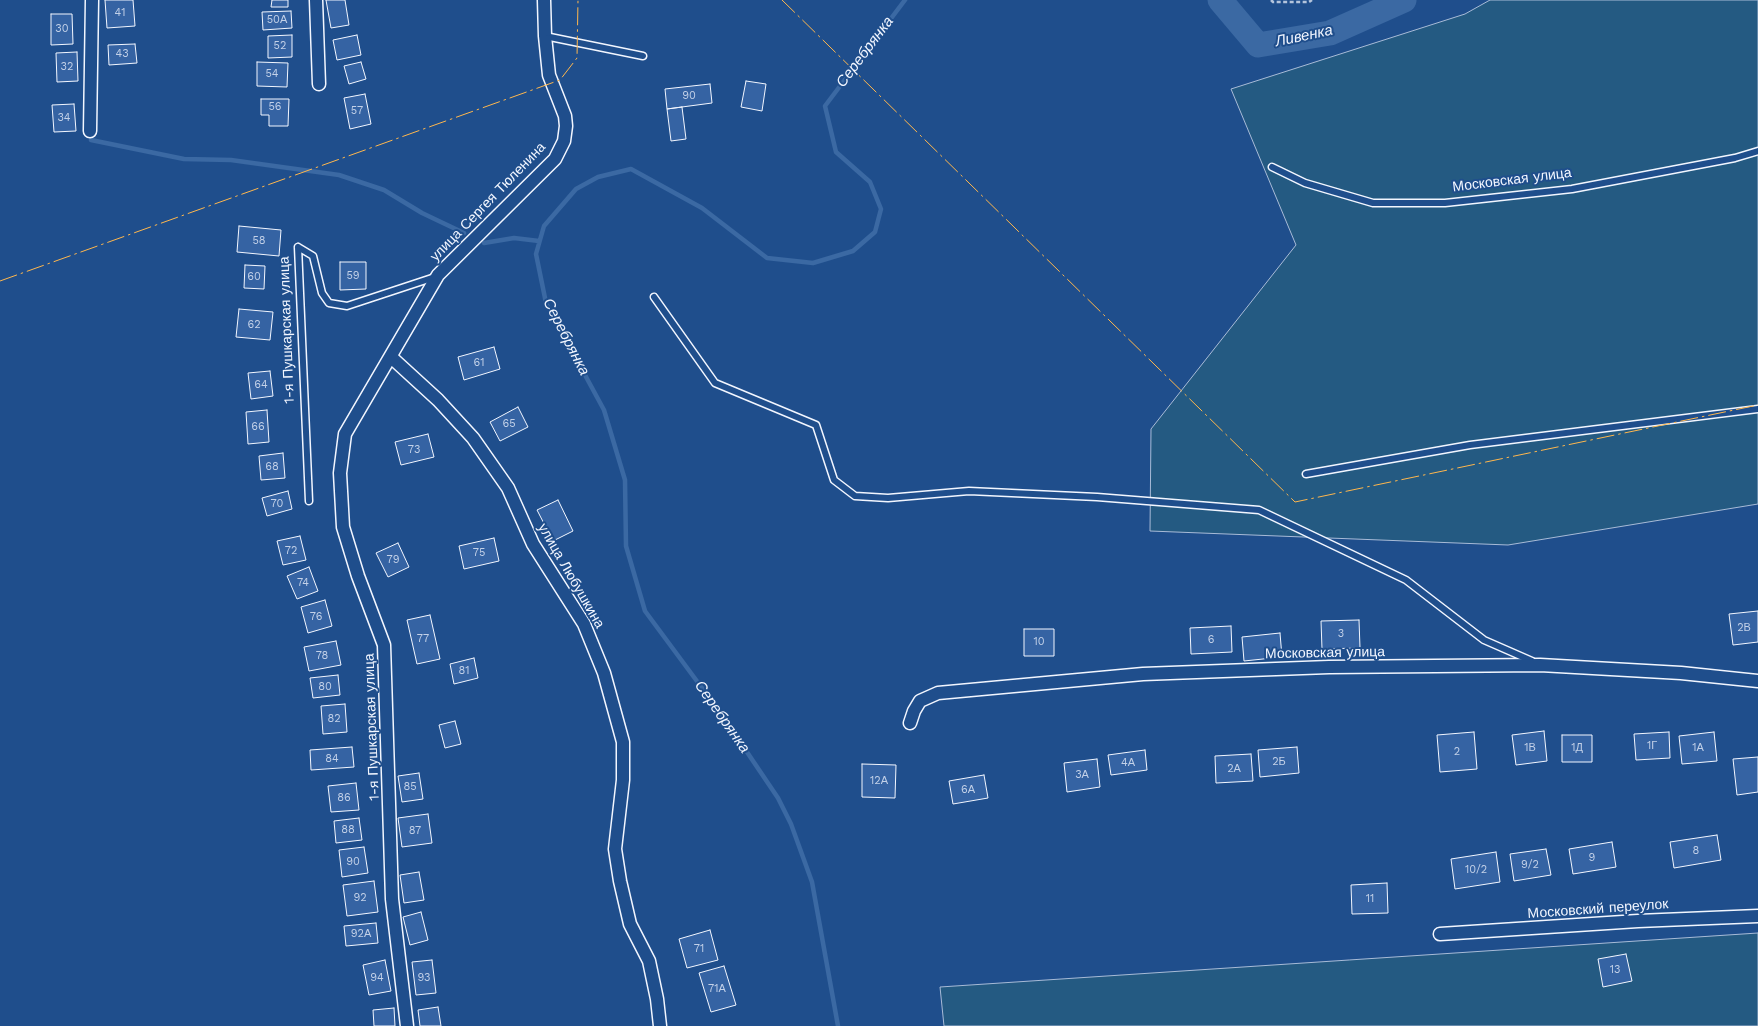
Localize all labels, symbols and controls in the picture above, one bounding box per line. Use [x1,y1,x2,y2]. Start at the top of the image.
house number: 41 [115,6,125,20]
house number: 50А [267,13,287,27]
water label: Серебрянка [832,13,898,91]
water label: Ливенка [1274,21,1334,51]
house number: 30 [55,22,69,36]
house number: 52 [274,39,286,53]
house number: 43 [115,47,129,61]
house number: 32 [61,60,73,74]
house number: 54 [265,67,279,81]
house number: 90 [682,89,696,103]
house number: 56 [268,100,282,114]
house number: 57 [351,104,363,118]
house number: 34 [57,111,71,125]
street label: улица Сергея Тюленина [427,139,549,265]
street label: Московская улица [1451,164,1573,196]
house number: 58 [252,234,266,248]
street label: 1-я Пушкарская улица [276,256,298,404]
house number: 59 [346,269,360,283]
house number: 60 [247,270,261,284]
water label: Серебрянка [539,295,593,379]
house number: 62 [247,318,261,332]
house number: 61 [474,356,484,370]
house number: 64 [254,378,268,392]
house number: 65 [502,417,516,431]
house number: 66 [251,420,265,434]
house number: 73 [408,443,420,457]
house number: 68 [265,460,279,474]
house number: 70 [271,497,283,511]
street label: улица Любушкина [534,521,608,631]
house number: 72 [285,544,297,558]
house number: 75 [473,546,485,560]
house number: 79 [387,553,399,567]
house number: 74 [297,576,309,590]
house number: 76 [310,610,322,624]
house number: 2В [1737,621,1751,635]
house number: 3 [1338,627,1344,641]
house number: 77 [417,632,429,646]
house number: 6 [1208,633,1214,647]
house number: 10 [1033,635,1045,649]
street label: Московская улица [1265,644,1385,662]
house number: 78 [316,649,328,663]
street label: 1-я Пушкарская улица [361,653,383,801]
house number: 81 [458,664,470,678]
water label: Серебрянка [690,677,754,757]
house number: 80 [318,680,332,694]
house number: 82 [327,712,341,726]
house number: 1Г [1647,739,1657,753]
house number: 1В [1524,741,1536,755]
house number: 1Д [1571,741,1583,755]
house number: 1А [1692,741,1704,755]
house number: 2 [1454,745,1460,759]
house number: 84 [325,752,339,766]
house number: 2Б [1272,755,1286,769]
house number: 4А [1121,756,1135,770]
house number: 2А [1227,762,1241,776]
house number: 3А [1075,768,1089,782]
house number: 12А [870,774,888,788]
house number: 85 [403,780,417,794]
house number: 6А [961,783,975,797]
house number: 86 [337,791,351,805]
house number: 88 [341,823,355,837]
house number: 87 [409,824,421,838]
house number: 8 [1693,844,1699,858]
house number: 9 [1589,851,1595,865]
house number: 90 [346,855,360,869]
house number: 9/2 [1521,858,1539,872]
house number: 10/2 [1465,863,1487,877]
house number: 92 [353,891,367,905]
house number: 11 [1366,892,1374,906]
street label: Московский переулок [1527,896,1669,922]
house number: 92А [351,927,371,941]
house number: 71 [694,942,704,956]
house number: 13 [1610,963,1620,977]
house number: 94 [370,971,384,985]
house number: 93 [418,971,430,985]
house number: 71А [708,982,726,996]

